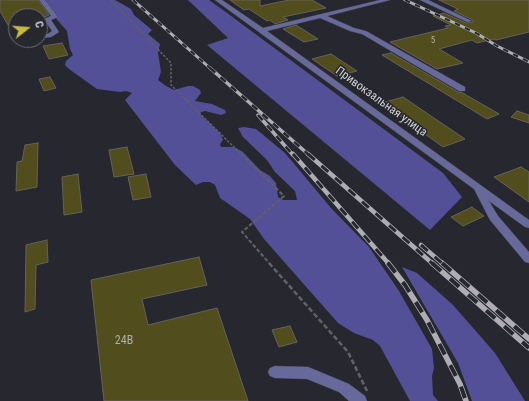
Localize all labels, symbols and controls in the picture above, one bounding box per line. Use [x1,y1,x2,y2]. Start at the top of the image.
north arrow [8,8,48,48]
text: С [32,20,46,30]
house number: 5 [431,36,435,46]
street label: Привокзальная улица [332,64,430,140]
house number: 24В [115,334,133,348]

